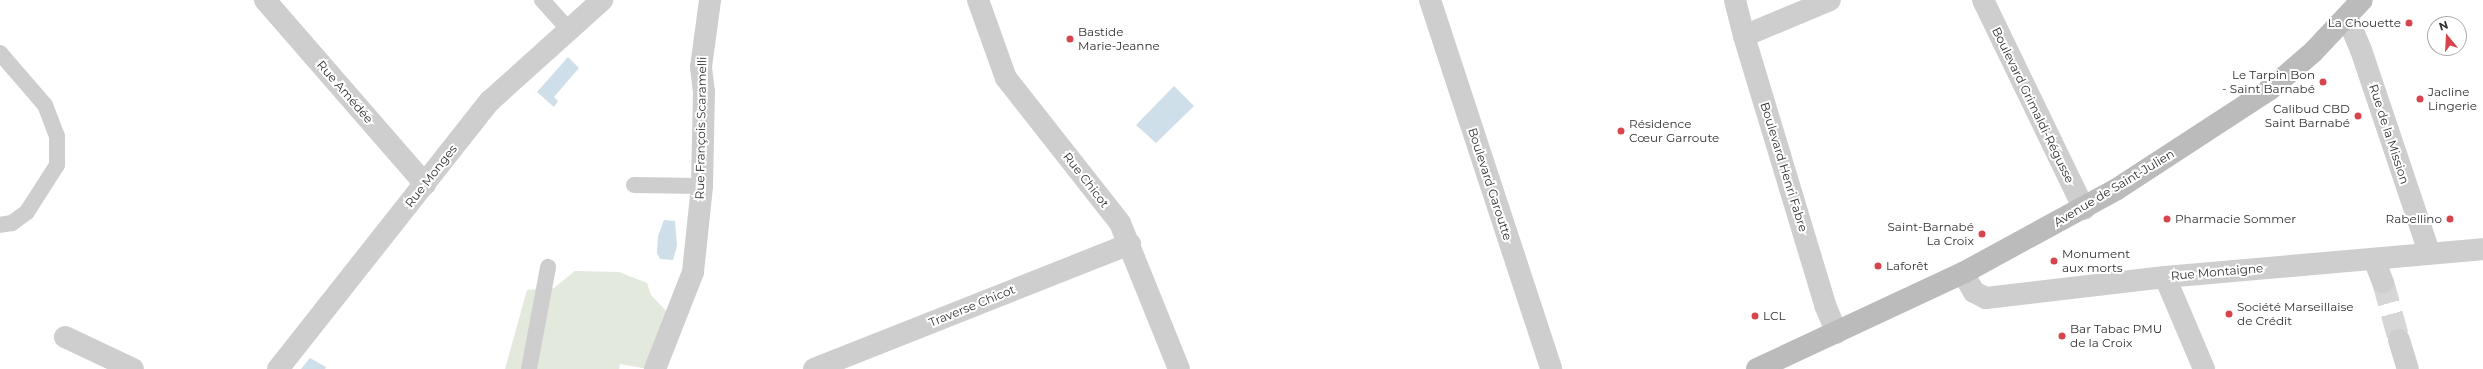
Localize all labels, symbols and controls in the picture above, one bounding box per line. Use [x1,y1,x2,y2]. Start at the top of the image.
place label: La Chouette [2328,16,2401,30]
north arrow [2427,16,2467,56]
marker: La Chouette [2404,18,2414,28]
text: N [2437,18,2450,34]
place label: Bastide Marie-Jeanne [1078,25,1160,53]
street label: Boulevard Grimaldi-Régusse [1989,25,2077,185]
marker: Bastide Marie-Jeanne [1065,34,1075,44]
street label: Rue François Scaramelli [693,56,709,200]
street label: Rue Amédée [314,58,376,126]
place label: Le Tarpin Bon - Saint Barnabé [2222,68,2315,96]
marker: Le Tarpin Bon - Saint Barnabé [2318,77,2328,87]
street label: Rue de la Mission [2366,82,2412,186]
place label: Jacline Lingerie [2428,85,2477,113]
marker: Jacline Lingerie [2415,94,2425,104]
street label: Boulevard Henri Fabre [1757,100,1811,234]
place label: Calibud CBD Saint Barnabé [2265,102,2350,130]
marker: Calibud CBD Saint Barnabé [2353,111,2363,121]
place label: Résidence Cœur Garroute [1629,117,1719,145]
street label: Boulevard Garoutte [1465,126,1515,242]
marker: Résidence Cœur Garroute [1616,126,1626,136]
street label: Rue Monges [402,142,460,210]
street label: Avenue de Saint-Julien [2051,146,2177,230]
street label: Rue Chicot [1060,150,1112,210]
place label: Pharmacie Sommer [2175,212,2296,226]
place label: Rabellino [2386,212,2442,226]
marker: Pharmacie Sommer [2162,214,2172,224]
marker: Rabellino [2445,214,2455,224]
place label: Saint-Barnabé La Croix [1887,220,1974,248]
marker: Saint-Barnabé La Croix [1977,229,1987,239]
place label: Monument aux morts [2062,247,2130,275]
marker: Monument aux morts [2049,256,2059,266]
place label: Laforêt [1886,259,1928,273]
marker: Laforêt [1873,261,1883,271]
street label: Rue Montaigne [2170,261,2264,283]
street label: Traverse Chicot [927,282,1017,330]
place label: Société Marseillaise de Crédit [2237,300,2354,328]
place label: LCL [1763,309,1785,323]
marker: Société Marseillaise de Crédit [2224,309,2234,319]
marker: LCL [1750,311,1760,321]
place label: Bar Tabac PMU de la Croix [2070,322,2162,350]
marker: Bar Tabac PMU de la Croix [2057,331,2067,341]

